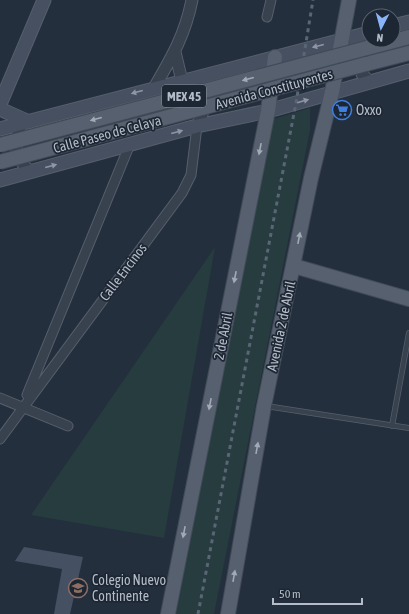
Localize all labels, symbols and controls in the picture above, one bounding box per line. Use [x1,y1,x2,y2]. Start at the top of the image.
north arrow [361,8,401,48]
text: N [376,32,384,44]
one-way arrow [312,44,324,50]
street label: Avenida Constituyentes [214,66,334,112]
one-way arrow [242,77,255,83]
road number: MEX 45 [162,85,206,107]
one-way arrow [131,89,143,95]
one-way arrow [297,98,309,104]
supermarket icon: Oxxo [331,99,353,121]
place label: Oxxo [356,102,382,118]
street label: Calle Paseo de Celaya [51,112,163,156]
one-way arrow [89,117,102,123]
one-way arrow [171,129,183,135]
one-way arrow [257,143,263,155]
one-way arrow [45,163,57,169]
one-way arrow [297,232,303,244]
street label: Calle Encinos [96,240,150,304]
one-way arrow [232,271,238,283]
street label: Avenida 2 de Abril [264,279,298,373]
street label: 2 de Abril [211,311,235,361]
one-way arrow [206,398,212,411]
one-way arrow [254,441,260,454]
one-way arrow [181,526,187,538]
one-way arrow [232,569,238,582]
place label: Colegio Nuevo Continente [92,572,166,604]
school or university icon: Colegio Nuevo Continente [67,577,89,599]
scale bar [273,580,362,606]
text: 50 m [279,587,301,601]

